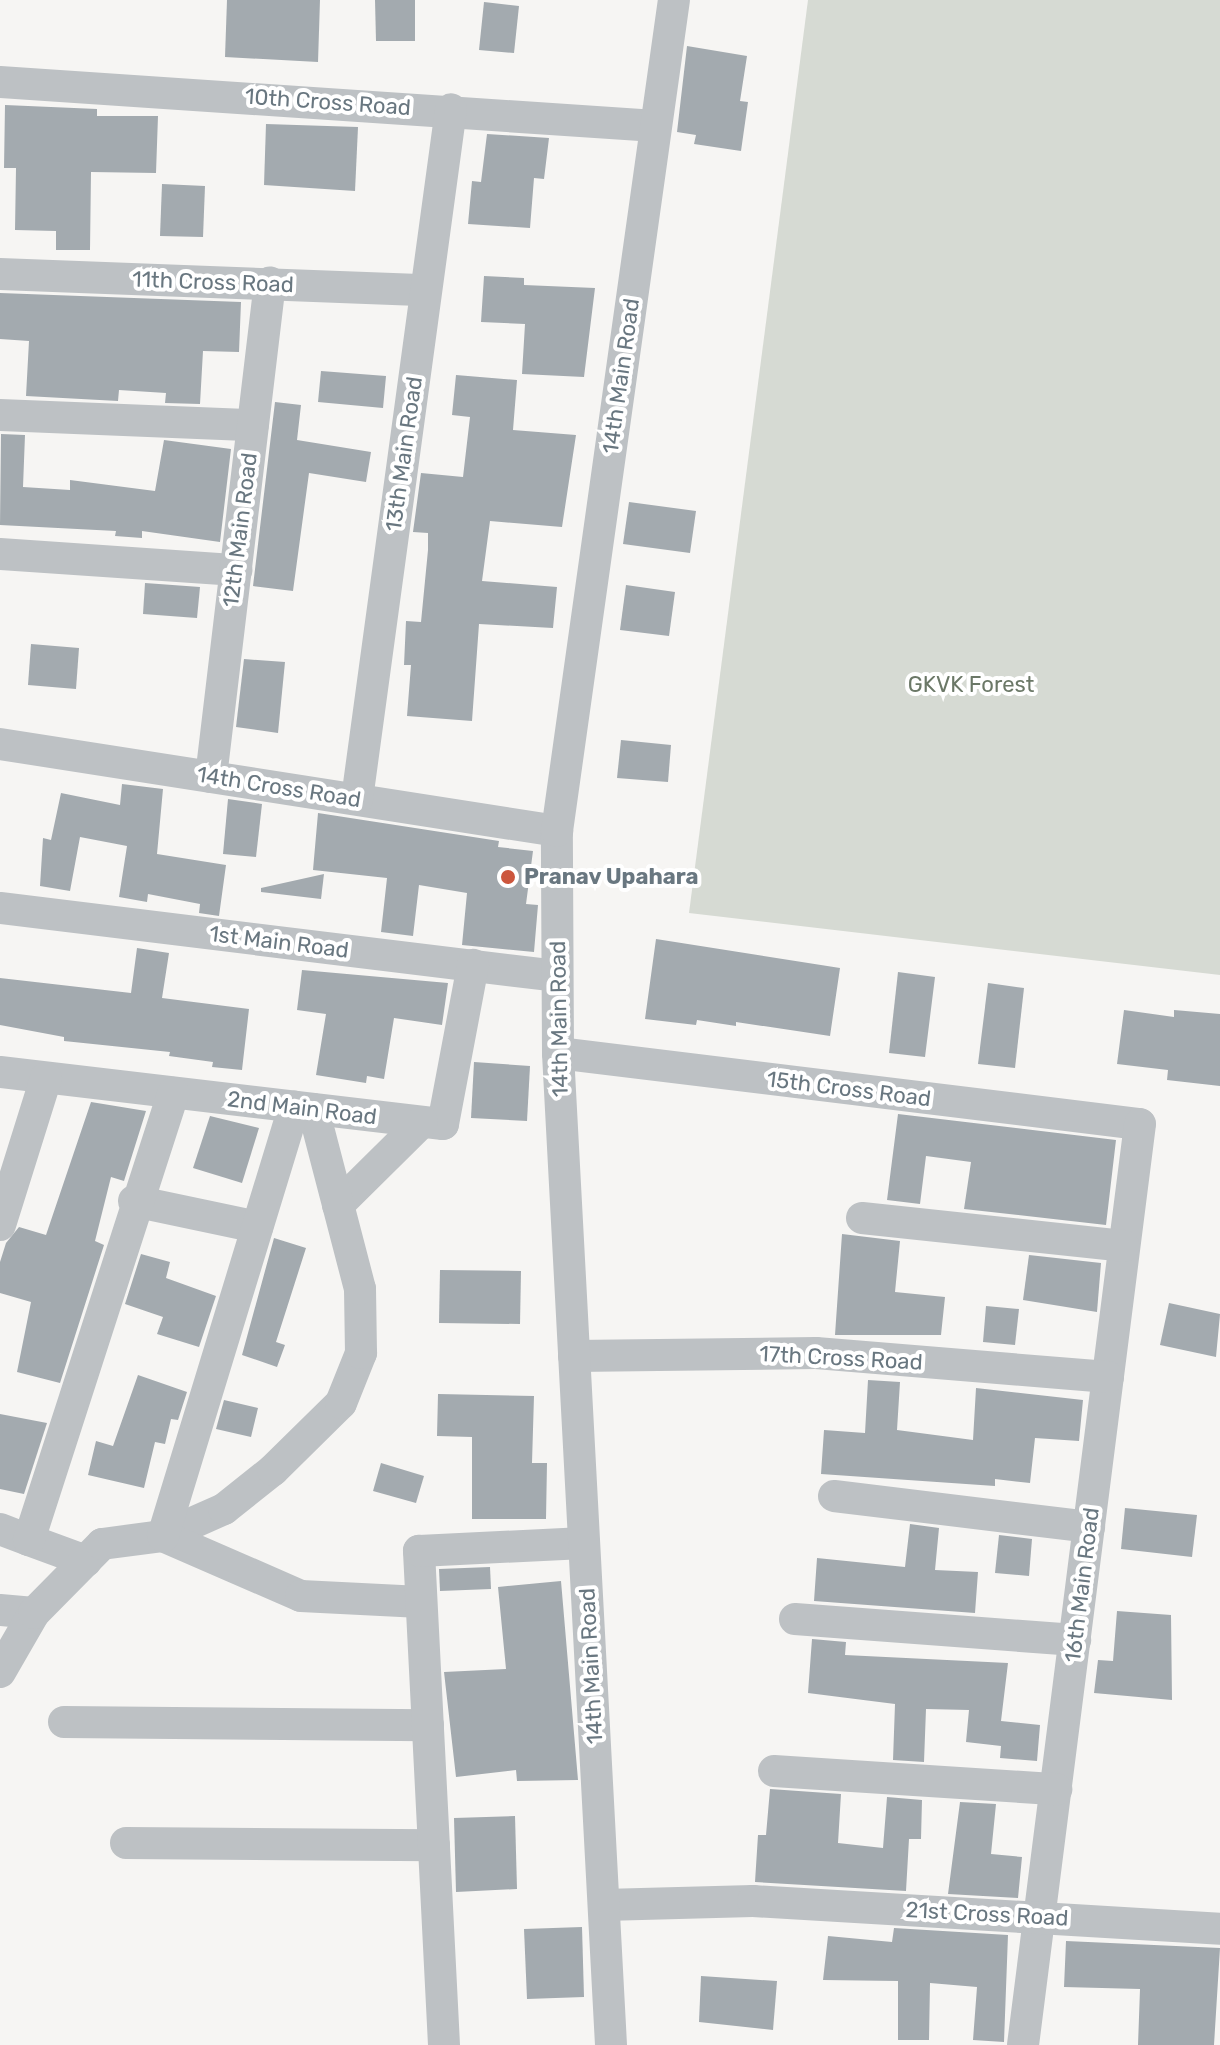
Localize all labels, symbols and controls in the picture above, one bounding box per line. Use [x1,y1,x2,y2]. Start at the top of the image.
street label: 10th Cross Road [244,83,412,121]
street label: 11th Cross Road [132,266,294,298]
street label: 14th Main Road [597,297,645,455]
street label: 13th Main Road [380,375,428,533]
street label: 12th Main Road [217,451,263,609]
park label: GKVK Forest [908,672,1034,698]
street label: 14th Cross Road [195,761,363,813]
place label: Pranav Upahara [524,864,699,890]
marker: Pranav Upahara [499,868,517,886]
street label: 1st Main Road [208,920,350,964]
street label: 14th Main Road [544,941,574,1097]
street label: 15th Cross Road [765,1066,933,1112]
street label: 2nd Main Road [226,1086,378,1130]
street label: 17th Cross Road [759,1341,923,1375]
street label: 16th Main Road [1059,1506,1105,1664]
street label: 14th Main Road [574,1587,608,1745]
street label: 21st Cross Road [905,1897,1069,1931]

